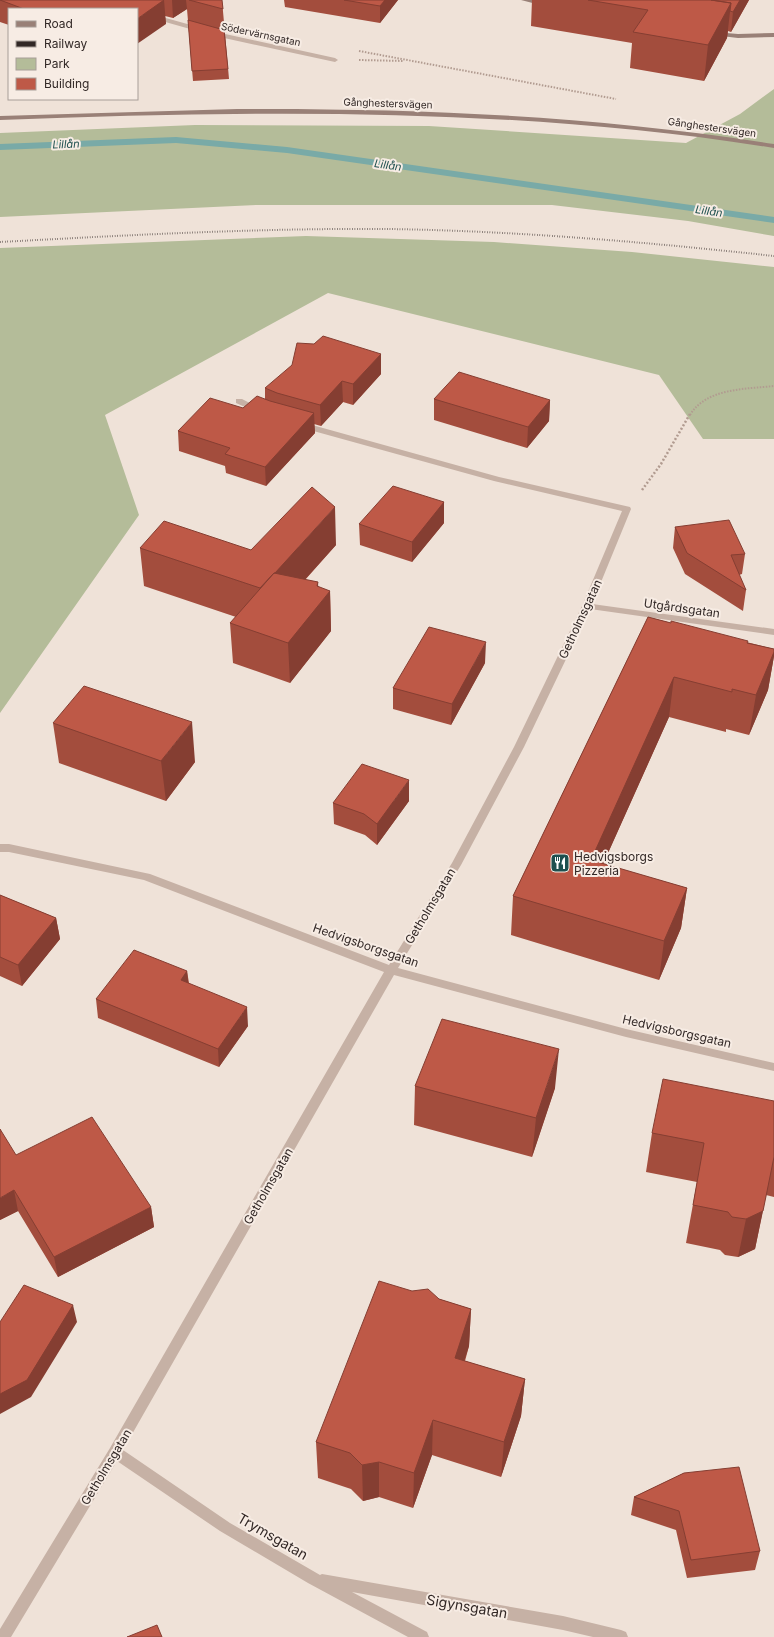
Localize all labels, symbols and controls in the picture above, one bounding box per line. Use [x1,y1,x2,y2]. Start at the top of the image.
legend [8,8,138,100]
text: Road [44,16,73,31]
street label: Södervärnsgatan [220,20,302,48]
text: Railway [44,36,88,51]
text: Park [44,56,70,71]
text: Building [44,76,89,91]
street label: Gånghestersvägen [343,95,433,111]
street label: Gånghestersvägen [667,115,757,139]
water label: Lillån [52,137,80,151]
water label: Lillån [373,156,403,174]
water label: Lillån [694,202,724,220]
street label: Getholmsgatan [555,577,605,661]
street label: Utgårdsgatan [643,595,721,621]
place label: Hedvigsborgs Pizzeria [574,849,653,878]
restaurant icon: Hedvigsborgs Pizzeria [549,852,571,874]
street label: Getholmsgatan [401,865,459,947]
street label: Hedvigsborgsgatan [311,920,421,970]
street label: Hedvigsborgsgatan [621,1011,733,1051]
street label: Getholmsgatan [240,1145,296,1227]
street label: Getholmsgatan [77,1426,135,1508]
street label: Trymsgatan [235,1509,311,1563]
street label: Sigynsgatan [425,1591,509,1621]

